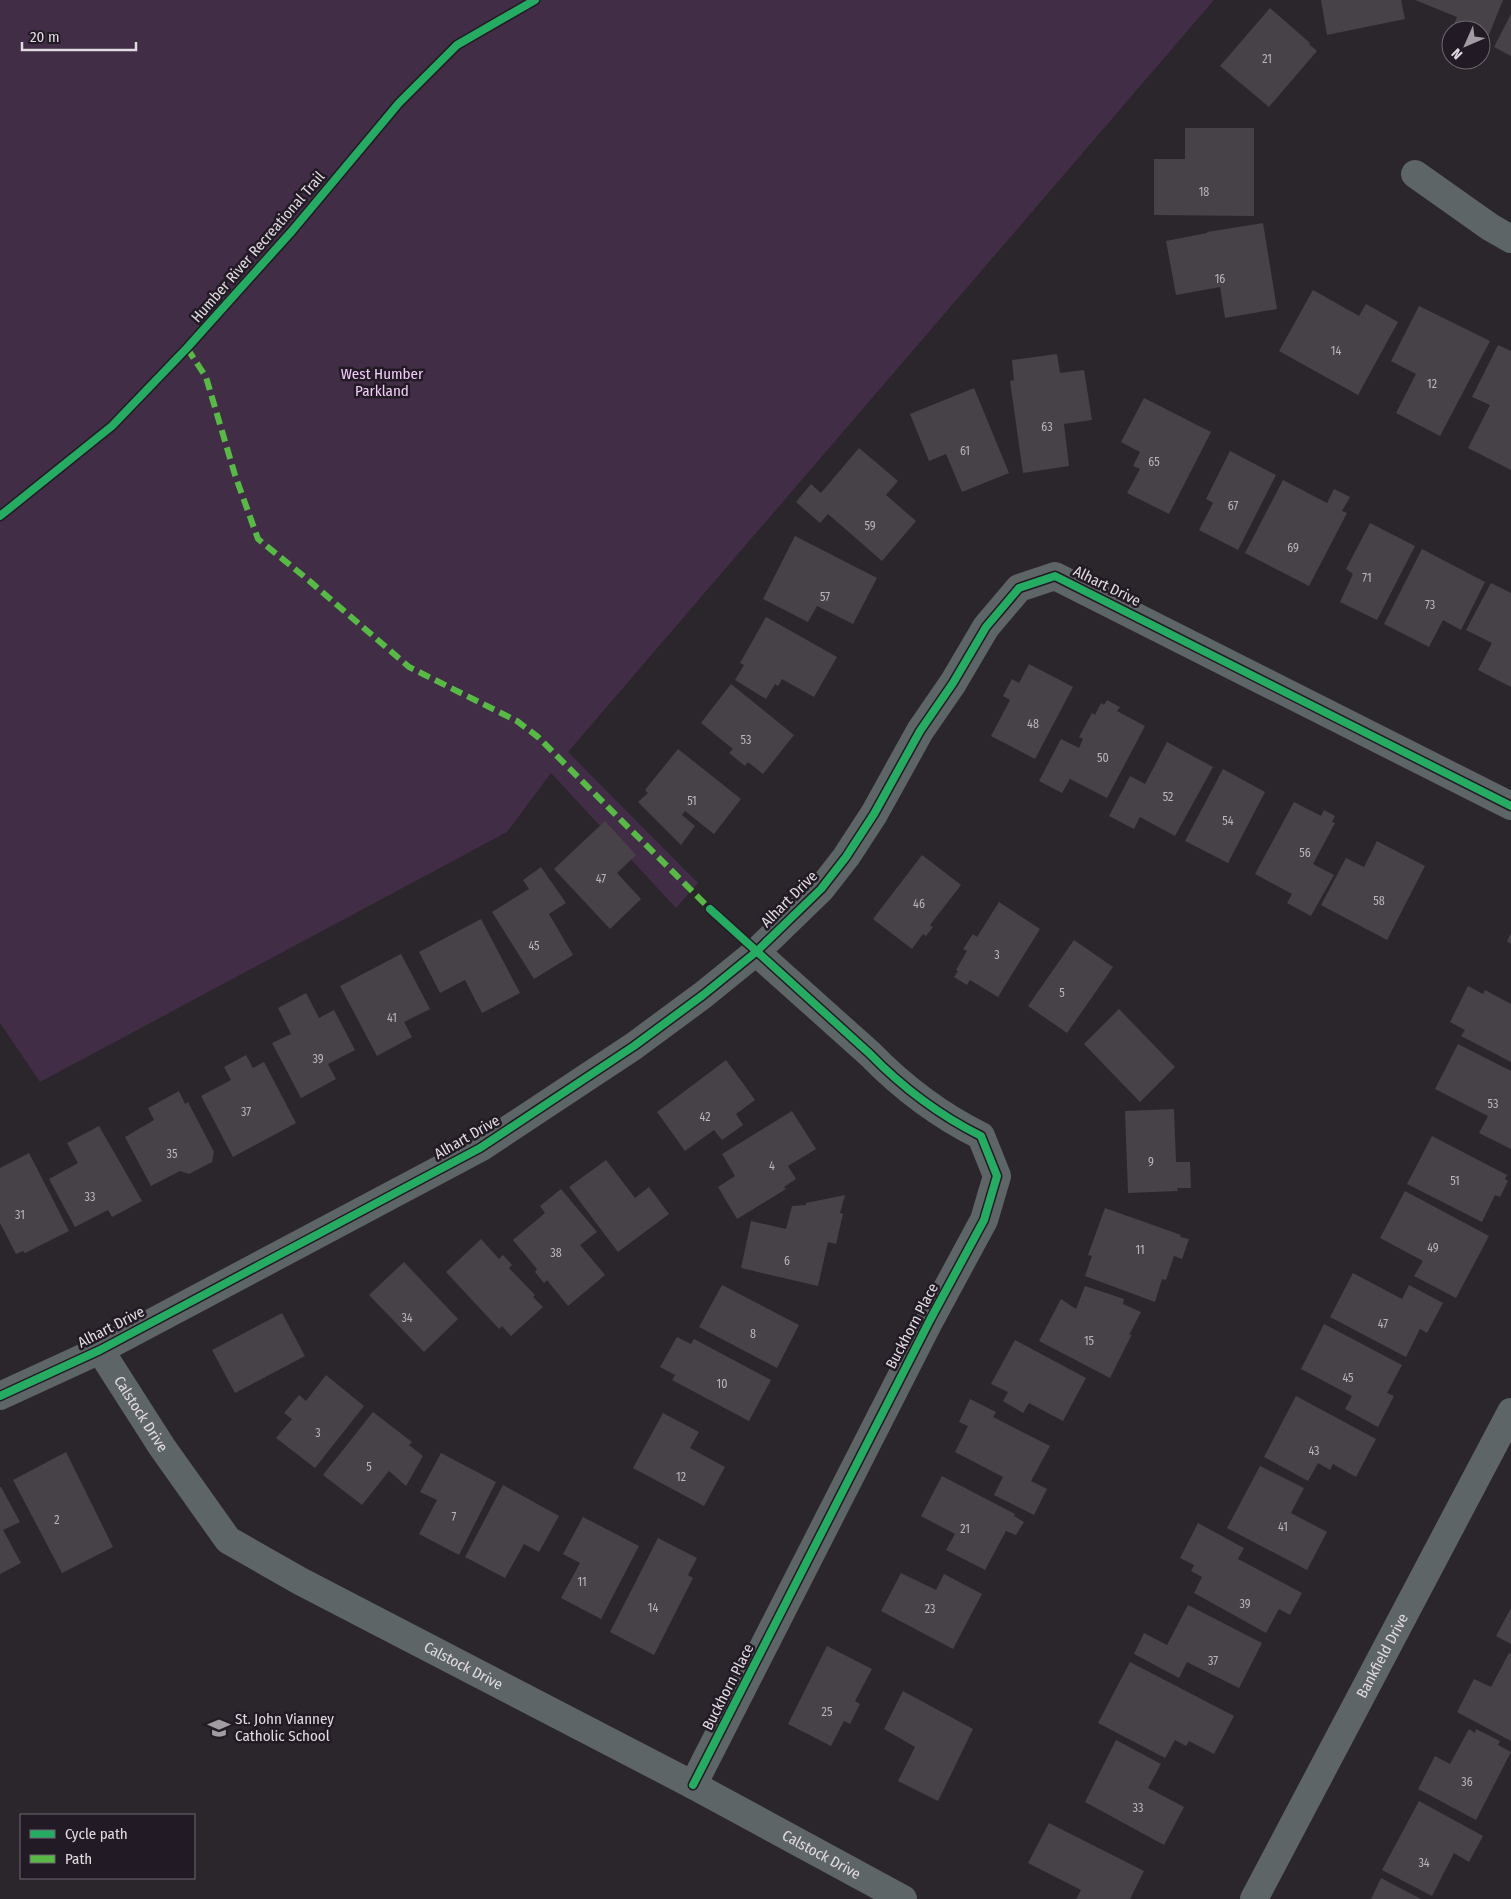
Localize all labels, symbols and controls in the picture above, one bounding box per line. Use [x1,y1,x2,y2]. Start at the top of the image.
scale bar [22,20,136,52]
north arrow [1441,20,1491,70]
text: 20 m [30,28,60,46]
text: N [1448,45,1466,63]
house number: 21 [1262,52,1272,66]
street label: Humber River Recreational Trail [188,168,328,326]
house number: 18 [1199,185,1209,199]
house number: 16 [1215,272,1225,286]
house number: 14 [1331,344,1341,358]
park label: West Humber Parkland [341,365,424,400]
house number: 12 [1427,377,1437,391]
house number: 63 [1041,420,1053,434]
house number: 61 [960,444,970,458]
house number: 65 [1148,455,1160,469]
house number: 67 [1228,499,1238,513]
house number: 59 [864,519,876,533]
house number: 69 [1287,541,1299,555]
street label: Alhart Drive [1070,562,1144,610]
house number: 71 [1362,571,1372,585]
house number: 57 [820,590,830,604]
house number: 73 [1425,598,1435,612]
house number: 48 [1027,717,1039,731]
house number: 53 [741,733,751,747]
house number: 50 [1097,751,1109,765]
house number: 52 [1163,790,1173,804]
house number: 51 [687,794,697,808]
house number: 54 [1222,814,1234,828]
house number: 56 [1299,846,1311,860]
street label: Alhart Drive [757,867,821,931]
house number: 47 [596,872,606,886]
house number: 58 [1373,894,1385,908]
house number: 46 [913,897,925,911]
house number: 45 [528,939,540,953]
house number: 3 [994,948,1000,962]
house number: 5 [1059,986,1065,1000]
house number: 41 [387,1011,397,1025]
house number: 39 [312,1052,324,1066]
house number: 53 [1488,1097,1498,1111]
house number: 37 [241,1105,251,1119]
house number: 42 [700,1110,710,1124]
street label: Alhart Drive [431,1111,503,1163]
house number: 35 [167,1147,178,1161]
house number: 9 [1148,1155,1154,1169]
house number: 4 [769,1159,775,1173]
house number: 51 [1450,1174,1460,1188]
house number: 33 [85,1190,95,1204]
house number: 31 [15,1208,25,1222]
house number: 49 [1427,1241,1439,1255]
house number: 11 [1135,1243,1145,1257]
house number: 38 [550,1246,562,1260]
house number: 6 [784,1254,790,1268]
street label: Buckhorn Place [882,1280,942,1372]
street label: Alhart Drive [75,1303,147,1351]
house number: 34 [401,1311,413,1325]
house number: 47 [1378,1317,1388,1331]
house number: 8 [750,1327,756,1341]
house number: 15 [1084,1334,1095,1348]
house number: 45 [1342,1371,1354,1385]
street label: Calstock Drive [110,1373,172,1456]
house number: 10 [717,1377,727,1391]
house number: 3 [315,1426,321,1440]
house number: 43 [1308,1444,1320,1458]
house number: 5 [366,1460,372,1474]
house number: 12 [676,1470,686,1484]
house number: 7 [452,1510,457,1524]
house number: 2 [54,1513,60,1527]
house number: 41 [1278,1520,1288,1534]
house number: 21 [960,1522,970,1536]
house number: 11 [577,1575,587,1589]
house number: 39 [1239,1597,1251,1611]
house number: 14 [648,1601,658,1615]
house number: 23 [925,1602,935,1616]
street label: Bankfield Drive [1353,1610,1412,1701]
street label: Calstock Drive [421,1638,506,1694]
street label: Buckhorn Place [699,1641,757,1733]
house number: 37 [1208,1654,1218,1668]
house number: 25 [822,1705,833,1719]
place label: St. John Vianney Catholic School [235,1710,334,1745]
school or university icon: St. John Vianney Catholic School [206,1715,232,1741]
house number: 36 [1461,1775,1473,1789]
house number: 33 [1133,1801,1143,1815]
legend [20,1814,195,1879]
text: Cycle path [65,1825,128,1843]
street label: Calstock Drive [779,1826,864,1883]
text: Path [65,1850,92,1868]
house number: 34 [1418,1856,1430,1870]

